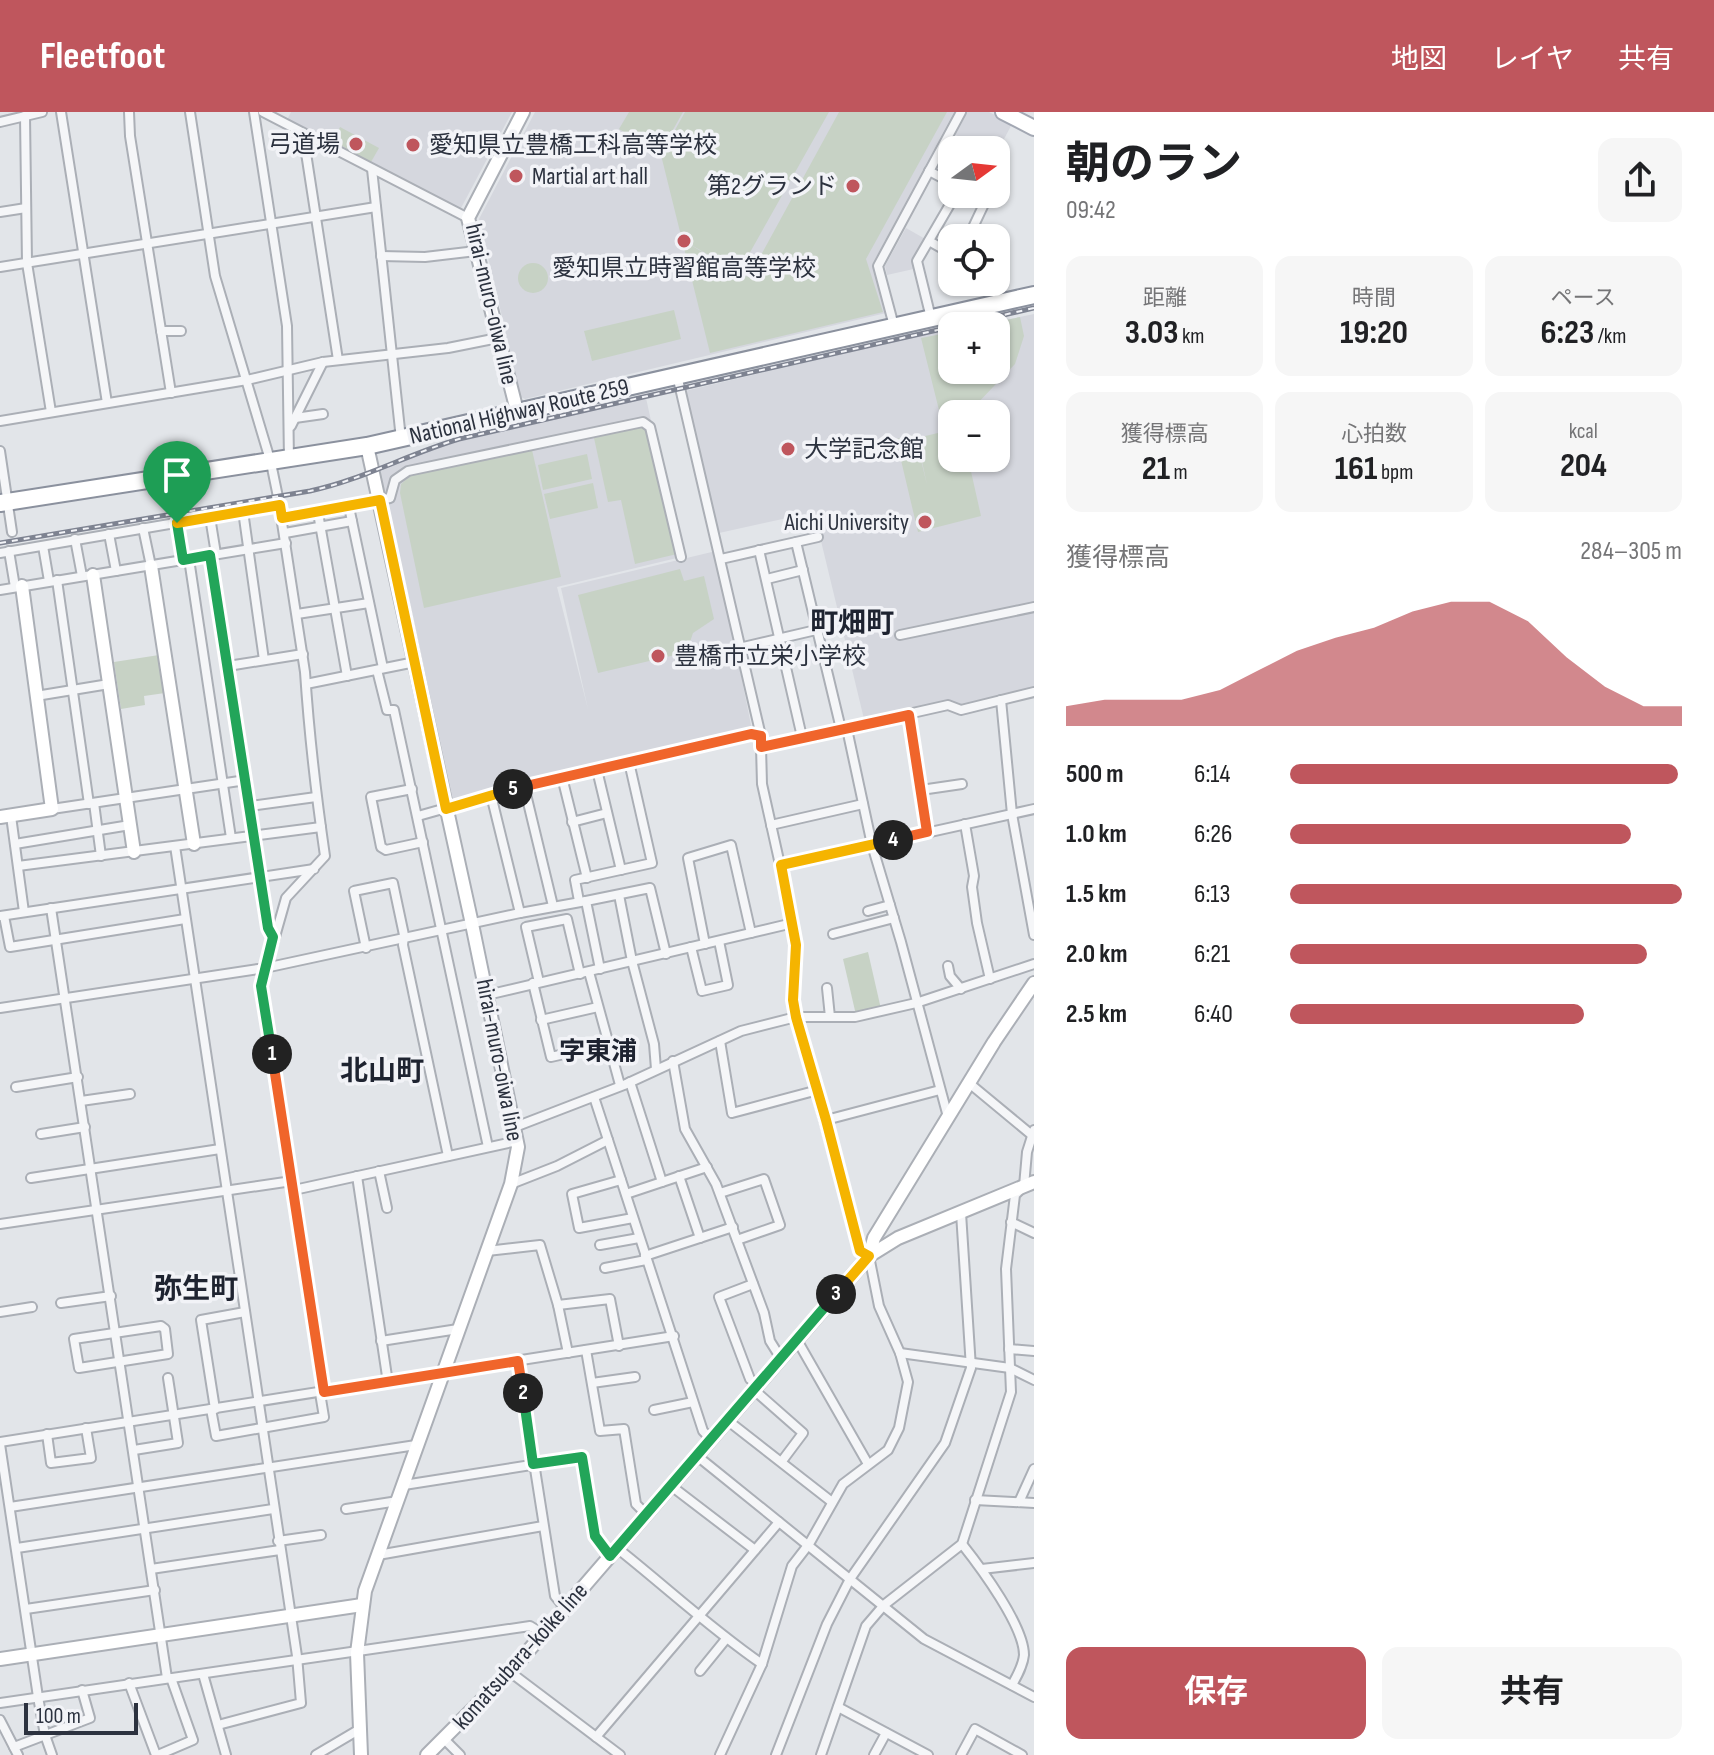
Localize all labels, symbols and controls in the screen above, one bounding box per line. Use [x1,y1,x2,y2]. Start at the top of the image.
text: Fleetfoot [40,34,165,79]
text: 地図 [1391,43,1447,76]
text: レイヤ [1491,43,1574,76]
text: 共有 [1618,43,1674,76]
place label: 弓道場 [268,130,340,159]
place label: 愛知県立豊橋工科高等学校 [429,131,717,160]
marker: 弓道場 [347,135,365,153]
marker: 愛知県立豊橋工科高等学校 [404,136,422,154]
north arrow [938,136,1010,208]
map controls [938,136,1010,472]
text: 朝のラン [1066,138,1242,191]
button: share [1598,138,1682,222]
place label: Martial art hall [532,162,648,191]
marker: Martial art hall [507,167,525,185]
place label: 第2グランド [707,172,837,201]
marker: 第2グランド [844,177,862,195]
text: 09:42 [1066,195,1116,226]
street label: hirai-muro-oiwa line [459,221,524,388]
button: locate [938,224,1010,296]
marker: 愛知県立時習館高等学校 [675,232,693,250]
place label: 愛知県立時習館高等学校 [552,254,816,283]
text: 距離 [1143,285,1187,312]
text: 時間 [1352,285,1396,312]
text: ペース [1551,285,1616,312]
button: + [938,312,1010,384]
text: 3.03 [1125,312,1178,353]
text: 19:20 [1340,312,1408,353]
text: 6:23 [1540,312,1594,353]
text: km [1178,323,1204,350]
text: /km [1594,323,1626,350]
street label: National Highway Route 259 [407,372,632,451]
button: − [938,400,1010,472]
text: kcal [1569,418,1598,445]
text: 獲得標高 [1121,421,1209,448]
text: 心拍数 [1341,421,1407,448]
place label: 大学記念館 [804,435,924,464]
marker: 大学記念館 [779,440,797,458]
pin [143,441,211,523]
text: 204 [1560,445,1607,486]
text: 21 [1142,448,1170,489]
text: 161 [1335,448,1377,489]
icon: arrive [155,453,199,497]
text: m [1170,459,1188,486]
text: bpm [1377,459,1413,486]
place label: Aichi University [784,508,909,537]
marker: Aichi University [916,513,934,531]
text: 284–305 m [1580,536,1682,567]
text: 獲得標高 [1066,543,1170,574]
district label: 町畑町 [810,607,894,640]
place label: 豊橋市立栄小学校 [674,642,866,671]
marker: 豊橋市立栄小学校 [649,647,667,665]
text: 500 m [1066,759,1123,790]
text: 6:14 [1194,759,1230,790]
pin: 5 [493,769,533,809]
text: 5 [508,775,518,802]
text: 1.0 km [1066,819,1127,850]
text: 6:26 [1194,819,1232,850]
pin: 4 [873,820,913,860]
text: 4 [888,826,898,853]
text: 1.5 km [1066,879,1126,910]
text: 6:13 [1194,879,1230,910]
text: 2.0 km [1066,939,1127,970]
text: 6:21 [1194,939,1230,970]
street label: hirai-muro-oiwa line [470,977,529,1144]
text: 2.5 km [1066,999,1127,1030]
text: 6:40 [1194,999,1233,1030]
pin: 1 [252,1034,292,1074]
district label: 字東浦 [559,1037,637,1068]
text: 1 [268,1040,276,1067]
district label: 北山町 [340,1055,424,1088]
district label: 弥生町 [154,1273,238,1306]
pin: 3 [816,1274,856,1314]
text: 3 [831,1280,841,1307]
pin: 2 [503,1373,543,1413]
text: 2 [518,1379,528,1406]
street label: komatsubara-koike line [447,1577,594,1736]
button: 保存 [1066,1647,1366,1739]
button: 共有 [1382,1647,1682,1739]
scale bar [24,1699,138,1735]
text: 100 m [36,1703,81,1730]

